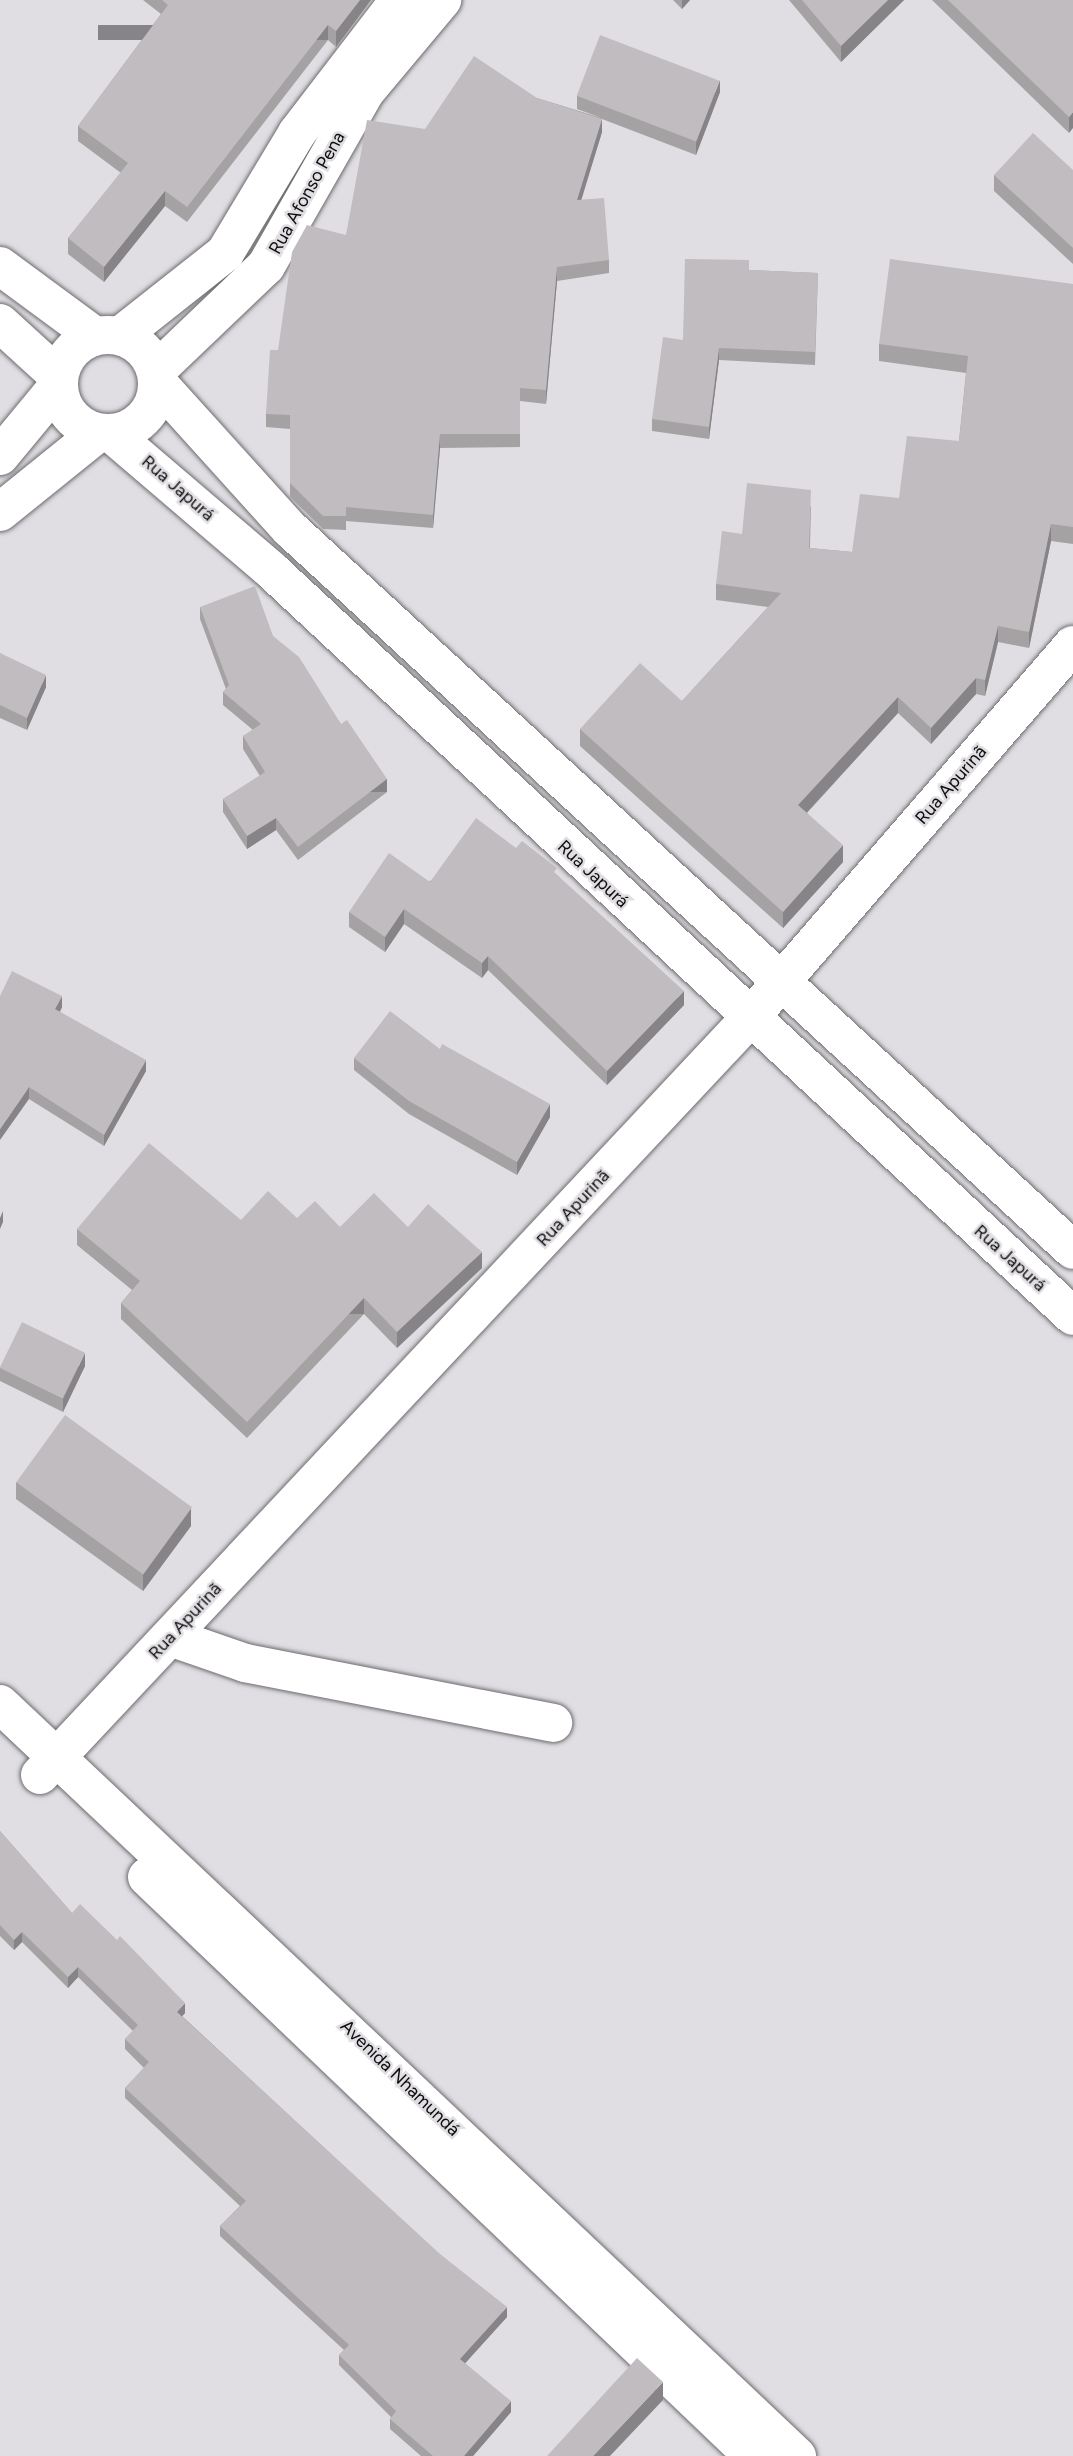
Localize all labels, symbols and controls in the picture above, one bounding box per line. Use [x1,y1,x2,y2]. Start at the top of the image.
street label: Rua Afonso Pena [264,128,350,258]
street label: Rua Japurá [137,451,219,525]
street label: Rua Apurinã [911,741,991,829]
street label: Rua Japurá [553,836,633,912]
street label: Rua Apurinã [532,1165,614,1251]
street label: Rua Japurá [970,1220,1050,1296]
street label: Rua Apurinã [144,1578,226,1664]
street label: Avenida Nhamundá [336,2015,464,2141]

